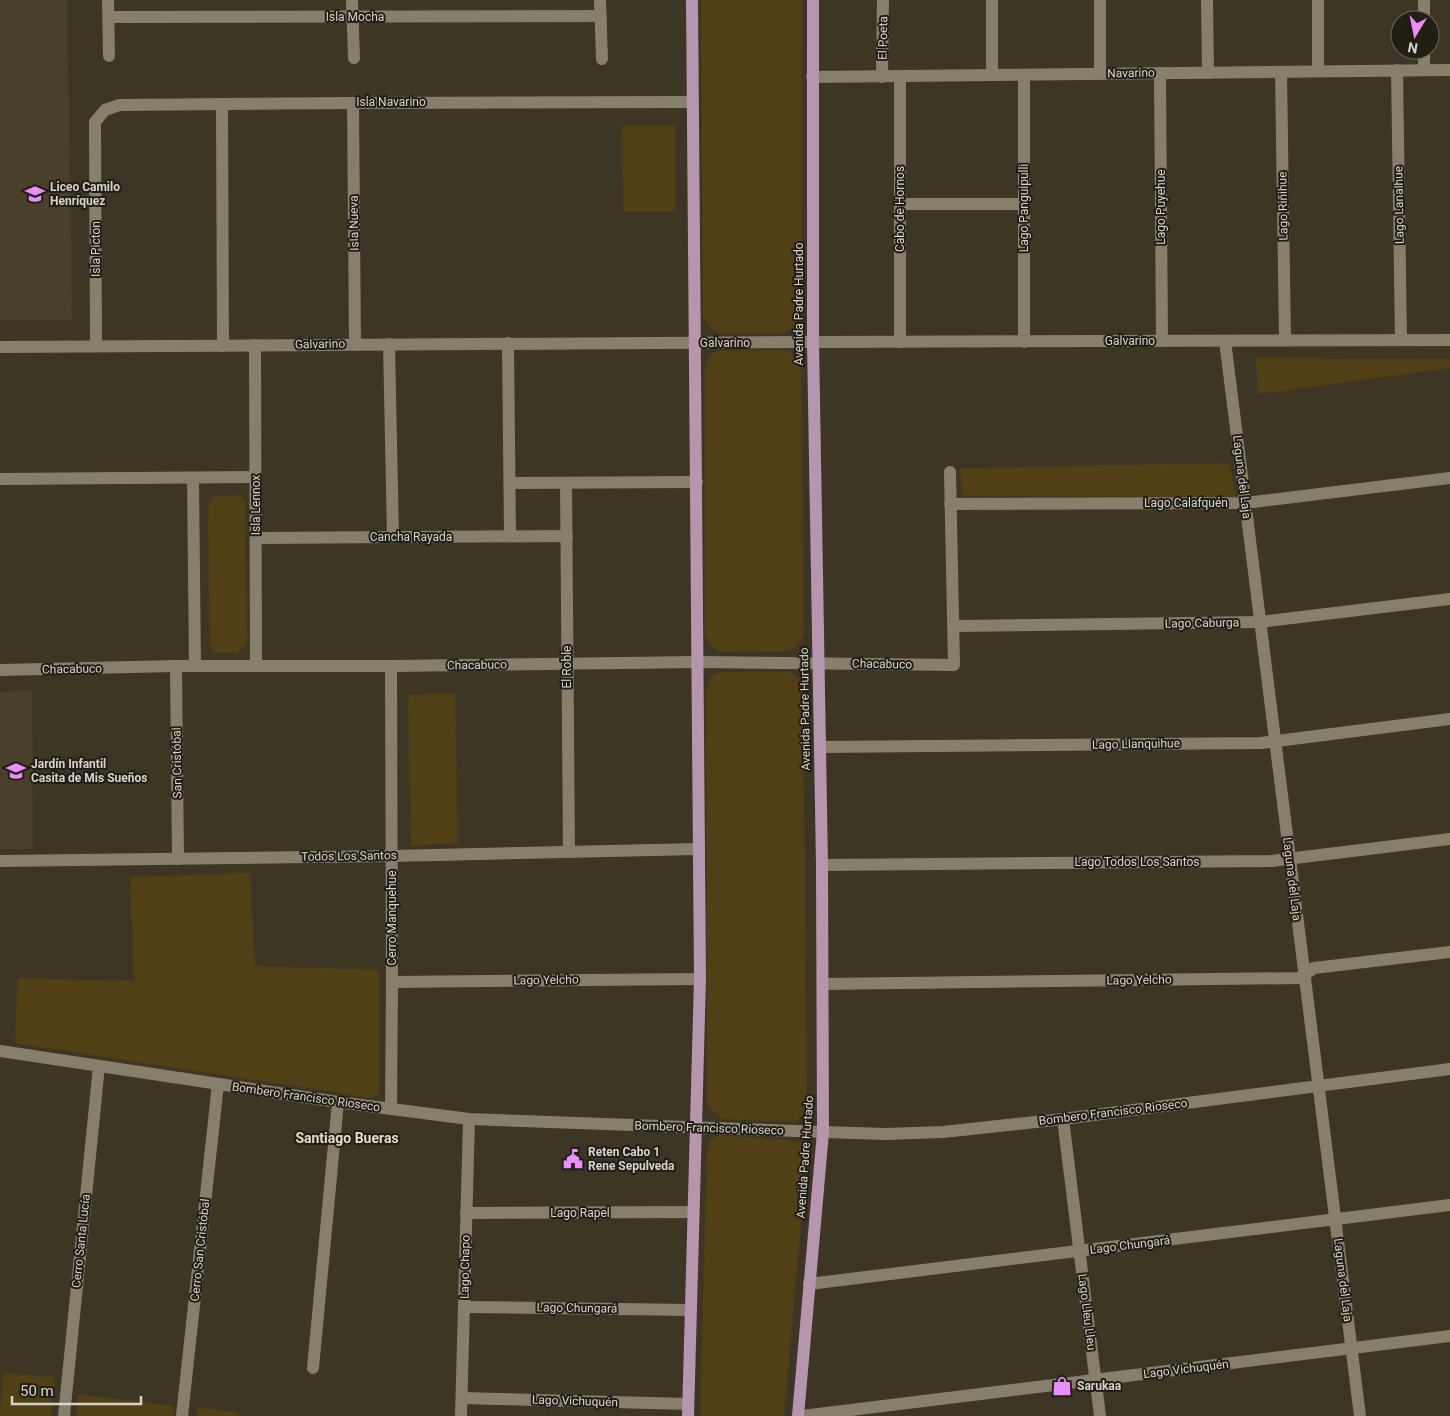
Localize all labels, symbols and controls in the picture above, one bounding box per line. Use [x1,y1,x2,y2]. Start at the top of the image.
street label: Isla Mocha [326,10,384,24]
north arrow [1390,10,1440,60]
street label: El Poeta [876,16,890,60]
text: N [1406,39,1419,57]
street label: Navarino [1107,66,1155,80]
street label: Isla Navarino [356,95,426,109]
street label: Lago Panguipulli [1017,164,1031,252]
street label: Cabo de Hornos [893,166,907,252]
street label: Lago Lanalhue [1391,166,1407,244]
street label: Lago Puyehue [1154,169,1168,245]
street label: Lago Riñihue [1275,171,1291,241]
place label: Liceo Camilo Henríquez [50,180,120,208]
school or university icon: Liceo Camilo Henríquez [24,183,46,205]
street label: Isla Nueva [347,195,361,251]
street label: Isla Picton [89,221,103,277]
street label: Avenida Padre Hurtado [792,242,806,366]
street label: Galvarino [1105,334,1155,348]
street label: Galvarino [700,336,750,350]
street label: Galvarino [295,337,345,351]
street label: Laguna del Laja [1230,435,1254,519]
street label: Isla Lennox [249,475,263,535]
street label: Lago Calafquén [1144,496,1228,510]
street label: Cancha Rayada [370,530,452,544]
street label: Lago Caburga [1165,615,1239,631]
street label: El Roble [560,646,574,688]
street label: Avenida Padre Hurtado [797,647,813,771]
street label: Chacabuco [852,656,912,672]
street label: Chacabuco [447,657,507,673]
street label: Chacabuco [42,661,102,677]
street label: San Cristóbal [169,727,185,799]
street label: Lago Llanquihue [1092,736,1180,752]
place label: Jardín Infantil Casita de Mis Sueños [31,757,147,785]
school or university icon: Jardín Infantil Casita de Mis Sueños [5,760,27,782]
street label: Laguna del Laja [1280,837,1304,921]
street label: Todos Los Santos [301,848,397,864]
street label: Lago Todos Los Santos [1074,855,1200,869]
street label: Cerro Manquehue [385,870,399,966]
street label: Lago Yelcho [513,972,579,988]
street label: Lago Yelcho [1106,972,1172,988]
street label: Bombero Francisco Rioseco [231,1080,381,1114]
street label: Avenida Padre Hurtado [794,1095,816,1219]
street label: Bombero Francisco Rioseco [1038,1096,1188,1128]
street label: Bombero Francisco Rioseco [634,1118,784,1138]
district label: Santiago Bueras [295,1130,399,1146]
place label: Reten Cabo 1 Rene Sepulveda [588,1145,675,1173]
public building icon: Reten Cabo 1 Rene Sepulveda [562,1148,584,1170]
street label: Cerro Santa Lucía [69,1193,93,1289]
street label: Cerro San Cristóbal [188,1198,212,1302]
street label: Lago Rapel [550,1206,610,1220]
street label: Lago Chungará [1089,1233,1171,1257]
street label: Lago Chapo [457,1235,473,1299]
street label: Laguna del Laja [1331,1238,1355,1322]
street label: Lago Lleu Lleu [1075,1273,1099,1351]
street label: Lago Chungará [536,1300,618,1316]
street label: Lago Vichuquén [1142,1357,1230,1381]
scale bar [12,1374,141,1406]
shop icon: Sarukaa [1051,1375,1073,1397]
place label: Sarukaa [1077,1379,1122,1393]
text: 50 m [20,1382,54,1400]
street label: Lago Vichuquén [532,1393,618,1409]

